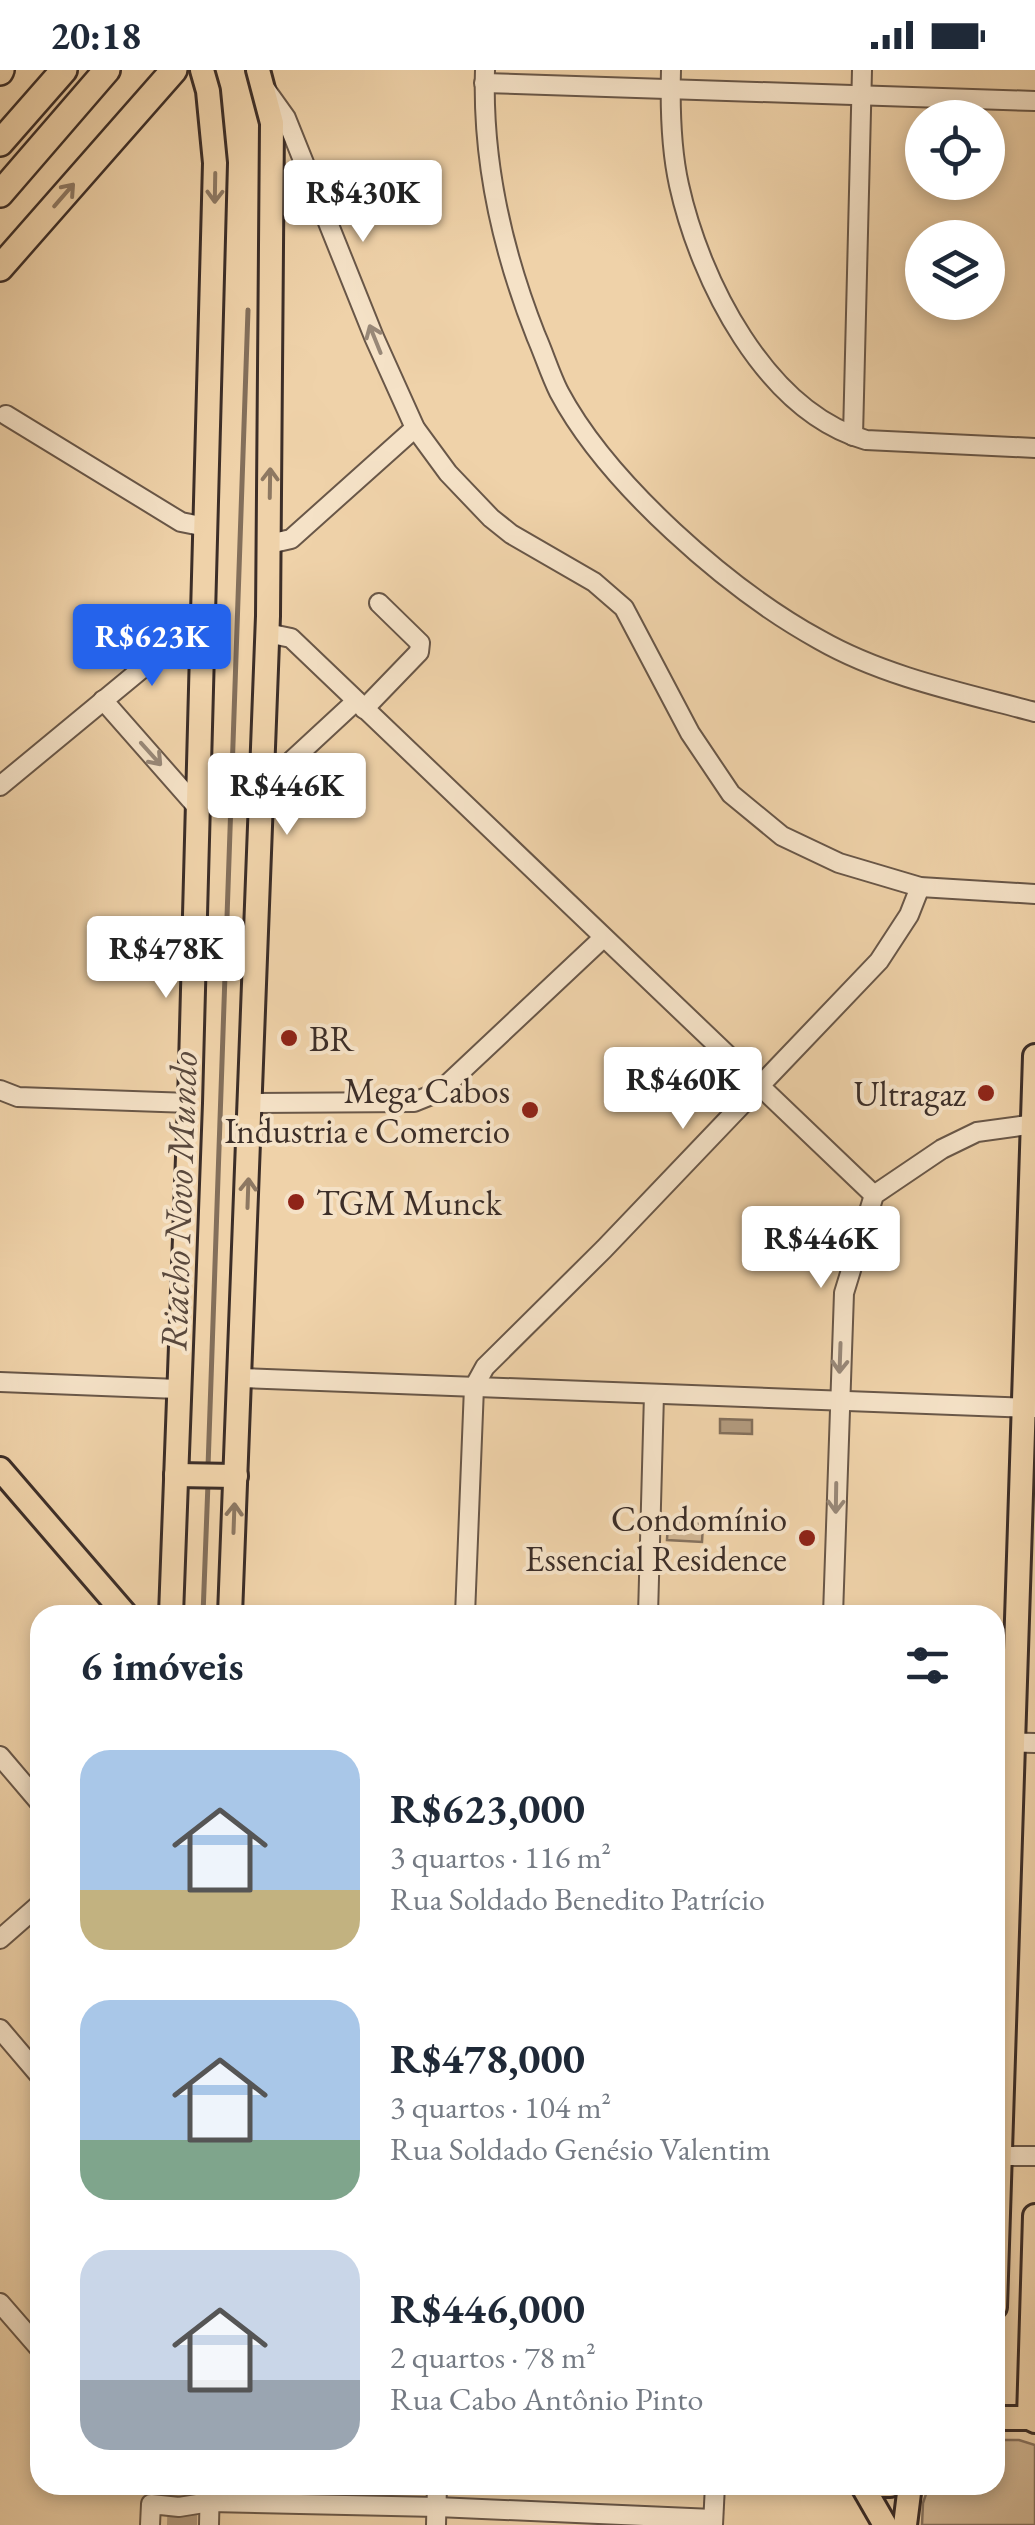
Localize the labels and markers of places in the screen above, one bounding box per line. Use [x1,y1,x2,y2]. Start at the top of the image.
pin: R$430K [282,160,444,245]
pin: R$623K [71,604,233,689]
pin: R$446K [206,753,368,838]
pin: R$478K [85,916,247,1001]
place label: BR [309,1016,356,1061]
marker: BR [278,1027,300,1049]
pin: R$460K [602,1047,764,1132]
place label: Mega Cabos Industria e Comercio [224,1068,510,1153]
place label: Ultragaz [853,1071,967,1116]
marker: Ultragaz [975,1082,997,1104]
marker: Mega Cabos Industria e Comercio [519,1099,541,1121]
place label: TGM Munck [316,1180,503,1225]
marker: TGM Munck [285,1191,307,1213]
pin: R$446K [740,1206,902,1291]
place label: Condomínio Essencial Residence [525,1496,787,1581]
marker: Condomínio Essencial Residence [796,1527,818,1549]

